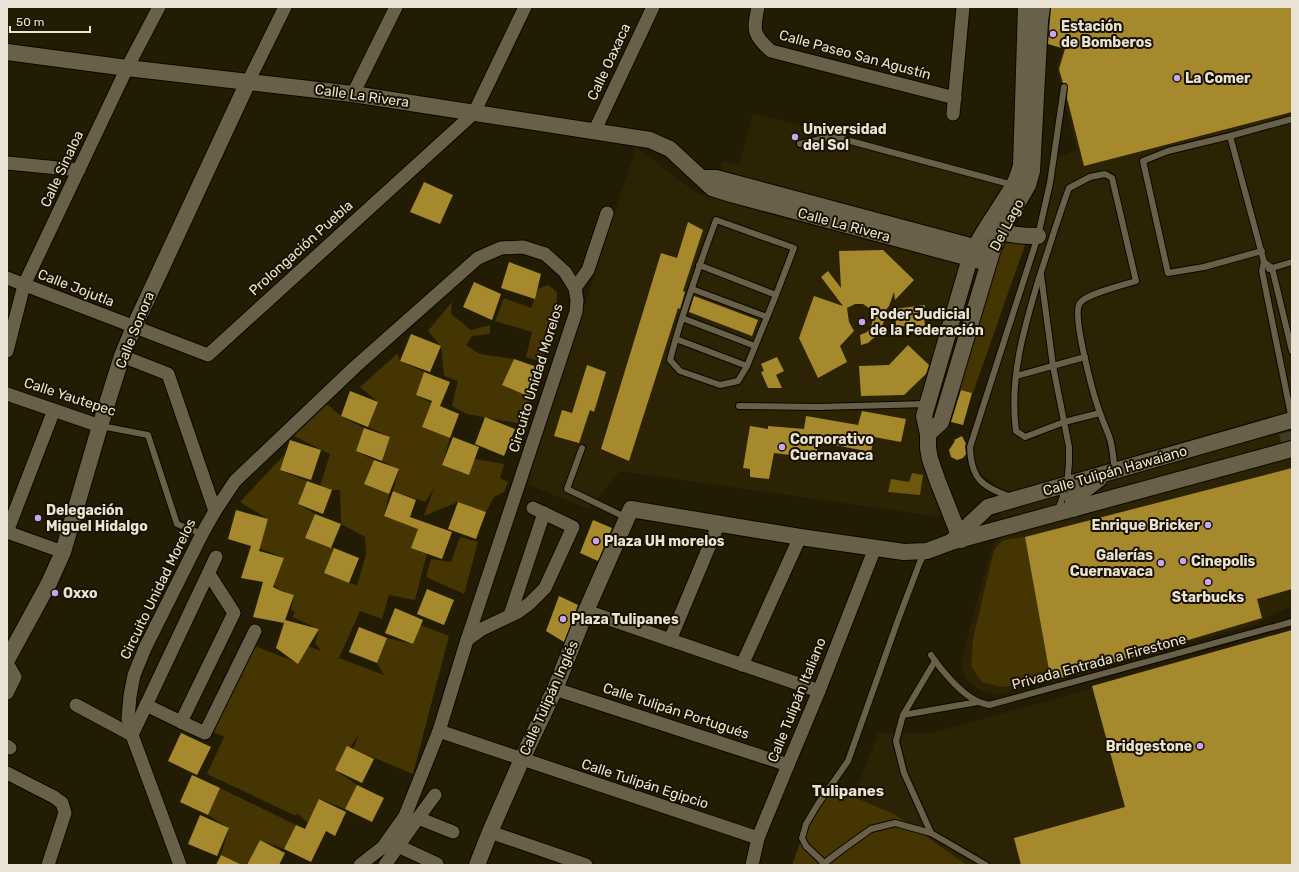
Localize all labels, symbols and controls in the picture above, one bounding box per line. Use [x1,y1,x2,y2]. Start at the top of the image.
scale bar [10,8,90,34]
text: 50 m [16,15,44,29]
place label: Estación de Bomberos [1061,18,1152,51]
street label: Calle Oaxaca [584,21,634,103]
street label: Calle Paseo San Agustín [777,27,933,83]
marker: Estación de Bomberos [1048,29,1058,39]
place label: La Comer [1185,70,1251,87]
marker: La Comer [1172,73,1182,83]
street label: Calle La Rivera [314,81,410,111]
place label: Universidad del Sol [803,121,887,154]
street label: Calle Sinaloa [37,128,87,210]
marker: Universidad del Sol [790,132,800,142]
street label: Del Lago [986,196,1028,254]
street label: Prolongación Puebla [246,197,356,299]
street label: Calle La Rivera [796,204,892,246]
street label: Calle Jojutla [35,266,117,310]
street label: Calle Sonora [112,289,158,371]
street label: Circuito Unidad Morelos [505,302,567,454]
place label: Poder Judicial de la Federación [870,306,984,339]
marker: Poder Judicial de la Federación [857,317,867,327]
street label: Calle Yautepec [22,374,118,420]
place label: Corporativo Cuernavaca [790,431,874,464]
marker: Corporativo Cuernavaca [777,442,787,452]
street label: Calle Tulipán Hawaiano [1041,442,1189,500]
place label: Delegación Miguel Hidalgo [46,502,148,535]
marker: Delegación Miguel Hidalgo [33,513,43,523]
street label: Circuito Unidad Morelos [116,516,200,662]
place label: Enrique Bricker [1092,517,1201,534]
marker: Enrique Bricker [1203,520,1213,530]
place label: Plaza UH morelos [604,533,725,550]
marker: Plaza UH morelos [591,536,601,546]
place label: Galerías Cuernavaca [1070,547,1153,580]
place label: Cinepolis [1191,553,1256,570]
marker: Cinepolis [1178,556,1188,566]
marker: Galerías Cuernavaca [1156,558,1166,568]
marker: Starbucks [1203,577,1213,587]
place label: Oxxo [63,585,98,602]
marker: Oxxo [50,588,60,598]
place label: Starbucks [1172,589,1244,606]
place label: Plaza Tulipanes [571,611,679,628]
marker: Plaza Tulipanes [558,614,568,624]
street label: Privada Entrada a Firestone [1010,630,1188,693]
street label: Calle Tulipán Italiano [764,635,830,765]
street label: Calle Tulipán Inglés [516,638,582,758]
street label: Calle Tulipán Portugués [601,679,751,743]
place label: Bridgestone [1106,738,1192,755]
marker: Bridgestone [1195,741,1205,751]
street label: Calle Tulipán Egipcio [579,755,711,813]
district label: Tulipanes [812,782,884,800]

